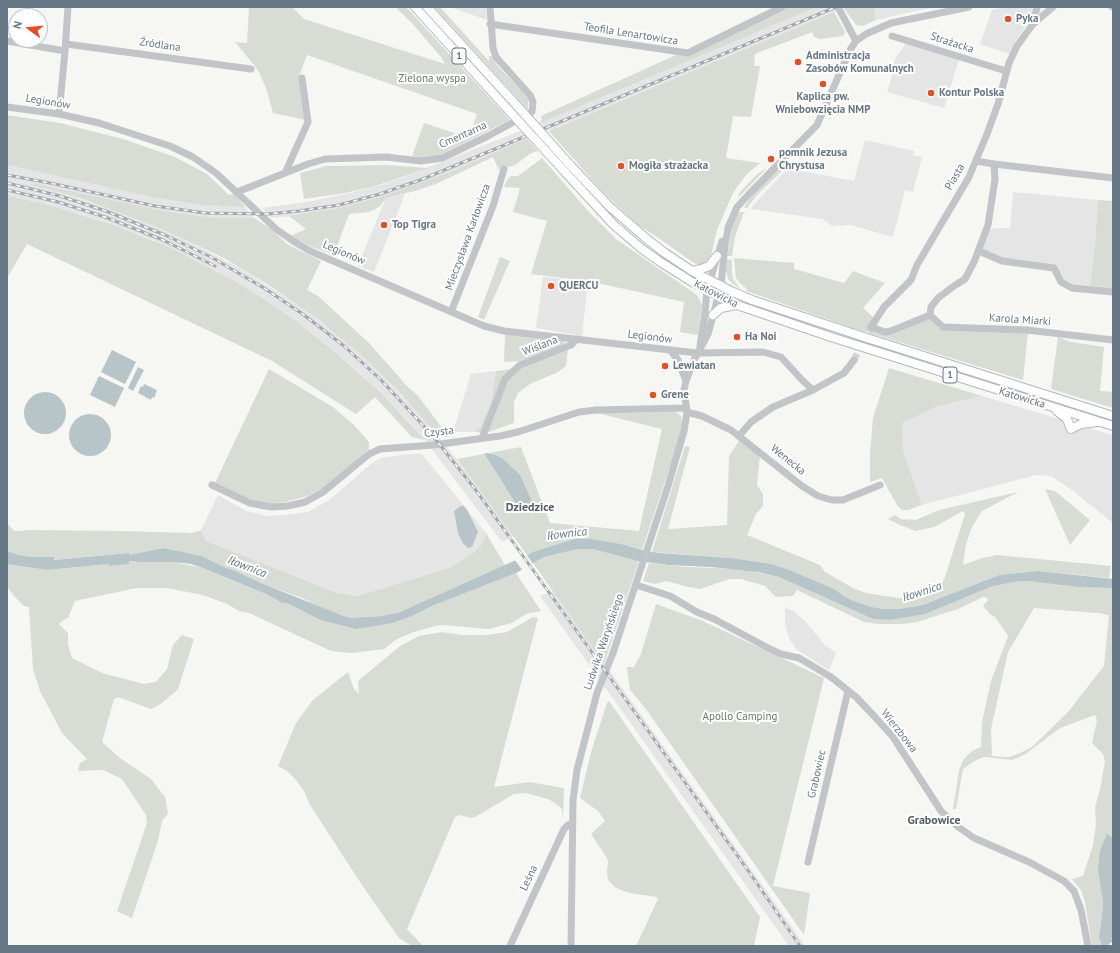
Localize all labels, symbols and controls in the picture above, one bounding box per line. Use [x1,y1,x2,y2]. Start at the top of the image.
north arrow [8,8,48,48]
place label: Pyka [1016,12,1038,26]
marker: Pyka [1003,14,1013,24]
text: N [10,20,25,30]
street label: Teofila Lenartowicza [583,20,679,48]
street label: Strażacka [929,30,975,56]
street label: Źródlana [139,36,181,54]
road number: 1 [452,48,466,64]
place label: Administracja Zasobów Komunalnych [806,49,914,75]
marker: Administracja Zasobów Komunalnych [793,57,803,67]
park label: Zielona wyspa [398,72,466,86]
marker: Kaplica pw. Wniebowzięcia NMP [818,79,828,89]
place label: Kontur Polska [939,86,1004,100]
marker: Kontur Polska [926,88,936,98]
place label: Kaplica pw. Wniebowzięcia NMP [776,90,870,116]
street label: Legionów [25,92,71,112]
street label: Cmentarna [437,119,489,151]
place label: pomnik Jezusa Chrystusa [779,146,847,172]
marker: pomnik Jezusa Chrystusa [766,154,776,164]
place label: Mogiła strażacka [629,159,708,173]
marker: Mogiła strażacka [616,161,626,171]
street label: Piasta [942,161,968,193]
street label: Mieczysława Karłowicza [443,182,493,292]
place label: Top Tigra [392,218,436,232]
marker: Top Tigra [379,220,389,230]
street label: Legionów [321,238,367,268]
street label: Katowicka [692,277,740,311]
place label: QUERCU [559,279,598,293]
marker: QUERCU [546,281,556,291]
street label: Karola Miarki [989,311,1051,329]
street label: Legionów [627,328,673,346]
place label: Ha Noi [745,330,776,344]
marker: Ha Noi [732,332,742,342]
street label: Wiślana [520,333,560,359]
place label: Lewiatan [673,359,715,373]
marker: Lewiatan [660,361,670,371]
road number: 1 [943,367,957,383]
street label: Katowicka [997,385,1047,411]
place label: Grene [661,388,689,402]
marker: Grene [648,390,658,400]
street label: Czysta [423,424,455,440]
street label: Wenecka [768,442,808,478]
district label: Dziedzice [506,501,554,515]
water label: Iłownica [546,524,588,544]
water label: Iłownica [225,553,269,581]
water label: Iłownica [900,579,944,605]
street label: Ludwika Waryńskiego [581,592,627,692]
street label: Wierzbowa [878,707,920,755]
park label: Apollo Camping [703,710,777,724]
street label: Grabowiec [805,749,829,799]
district label: Grabowice [907,814,961,828]
street label: Leśna [517,863,541,893]

